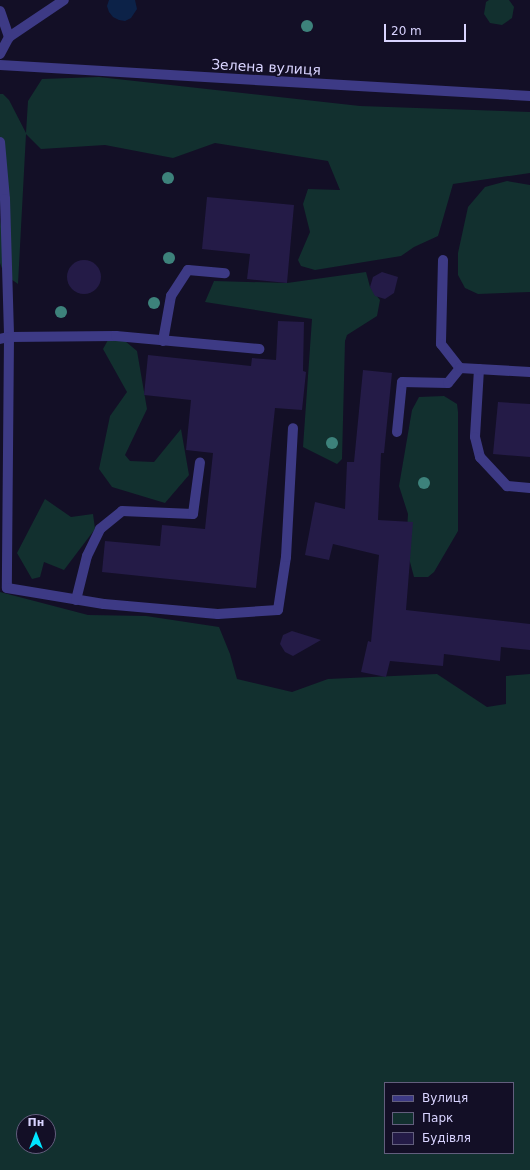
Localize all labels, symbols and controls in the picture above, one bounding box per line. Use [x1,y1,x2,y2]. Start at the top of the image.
scale bar [386,16,468,42]
text: 20 m [391,24,422,38]
street label: Зелена вулиця [211,56,321,78]
legend [384,1082,514,1154]
text: Вулиця [422,1091,468,1105]
text: Парк [422,1111,453,1125]
north arrow [16,1114,56,1154]
text: Пн [28,1116,44,1129]
text: Будівля [422,1131,471,1145]

